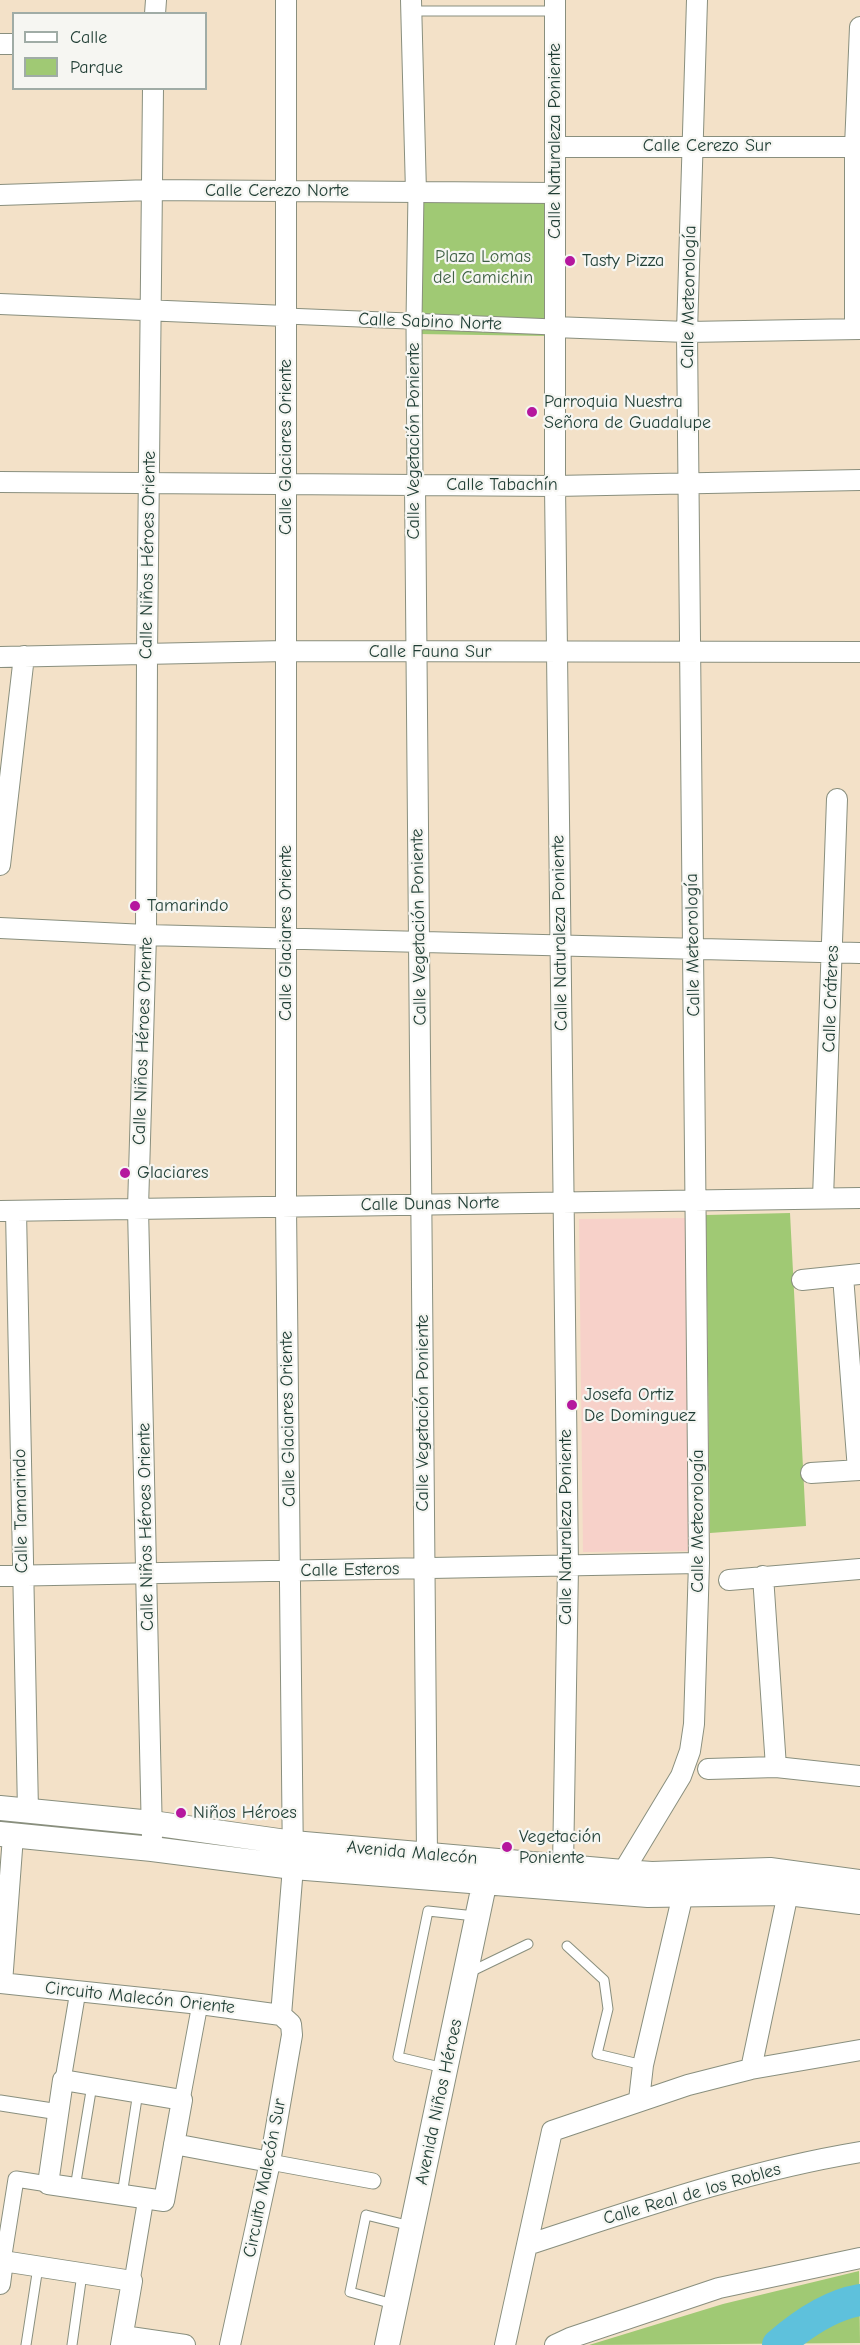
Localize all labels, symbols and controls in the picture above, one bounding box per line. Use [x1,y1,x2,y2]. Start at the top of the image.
legend [12,12,207,90]
text: Calle [70,27,107,48]
street label: Calle Naturaleza Poniente [544,43,566,239]
text: Parque [70,57,123,78]
street label: Calle Cerezo Sur [643,135,771,157]
street label: Calle Cerezo Norte [205,180,349,202]
street label: Calle Meteorología [677,225,701,369]
park label: Plaza Lomas del Camichin [433,246,533,288]
place label: Tasty Pizza [582,250,664,272]
marker: Tasty Pizza [563,254,577,268]
street label: Calle Sabino Norte [358,309,502,335]
street label: Calle Vegetación Poniente [403,342,425,540]
street label: Calle Glaciares Oriente [275,359,297,535]
place label: Parroquia Nuestra Señora de Guadalupe [544,391,711,434]
marker: Parroquia Nuestra Señora de Guadalupe [525,405,539,419]
street label: Calle Niños Héroes Oriente [135,451,161,659]
street label: Calle Tabachín [446,474,558,496]
street label: Calle Fauna Sur [369,641,491,663]
street label: Calle Vegetación Poniente [406,828,432,1026]
street label: Calle Naturaleza Poniente [547,835,573,1031]
street label: Calle Glaciares Oriente [275,845,297,1021]
street label: Calle Meteorología [681,873,705,1017]
place label: Tamarindo [147,895,228,917]
marker: Tamarindo [128,899,142,913]
street label: Calle Niños Héroes Oriente [129,937,157,1145]
street label: Calle Cráteres [818,945,844,1053]
place label: Glaciares [137,1162,208,1184]
marker: Glaciares [118,1166,132,1180]
street label: Calle Dunas Norte [360,1192,500,1216]
street label: Calle Vegetación Poniente [412,1314,434,1512]
street label: Calle Glaciares Oriente [276,1331,300,1507]
place label: Josefa Ortiz De Dominguez [584,1384,696,1426]
marker: Josefa Ortiz De Dominguez [565,1398,579,1412]
street label: Calle Niños Héroes Oriente [133,1423,159,1631]
street label: Calle Naturaleza Poniente [555,1429,577,1625]
street label: Calle Tamarindo [9,1448,33,1574]
street label: Calle Meteorología [687,1449,709,1593]
street label: Calle Esteros [300,1558,400,1582]
place label: Niños Héroes [193,1802,297,1824]
marker: Niños Héroes [174,1806,188,1820]
place label: Vegetación Poniente [519,1826,601,1868]
street label: Avenida Malecón [346,1837,478,1869]
marker: Vegetación Poniente [500,1840,514,1854]
street label: Circuito Malecón Oriente [44,1977,236,2019]
street label: Avenida Niños Héroes [411,2017,467,2187]
street label: Circuito Malecón Sur [239,2097,291,2259]
street label: Calle Real de los Robles [601,2158,783,2230]

